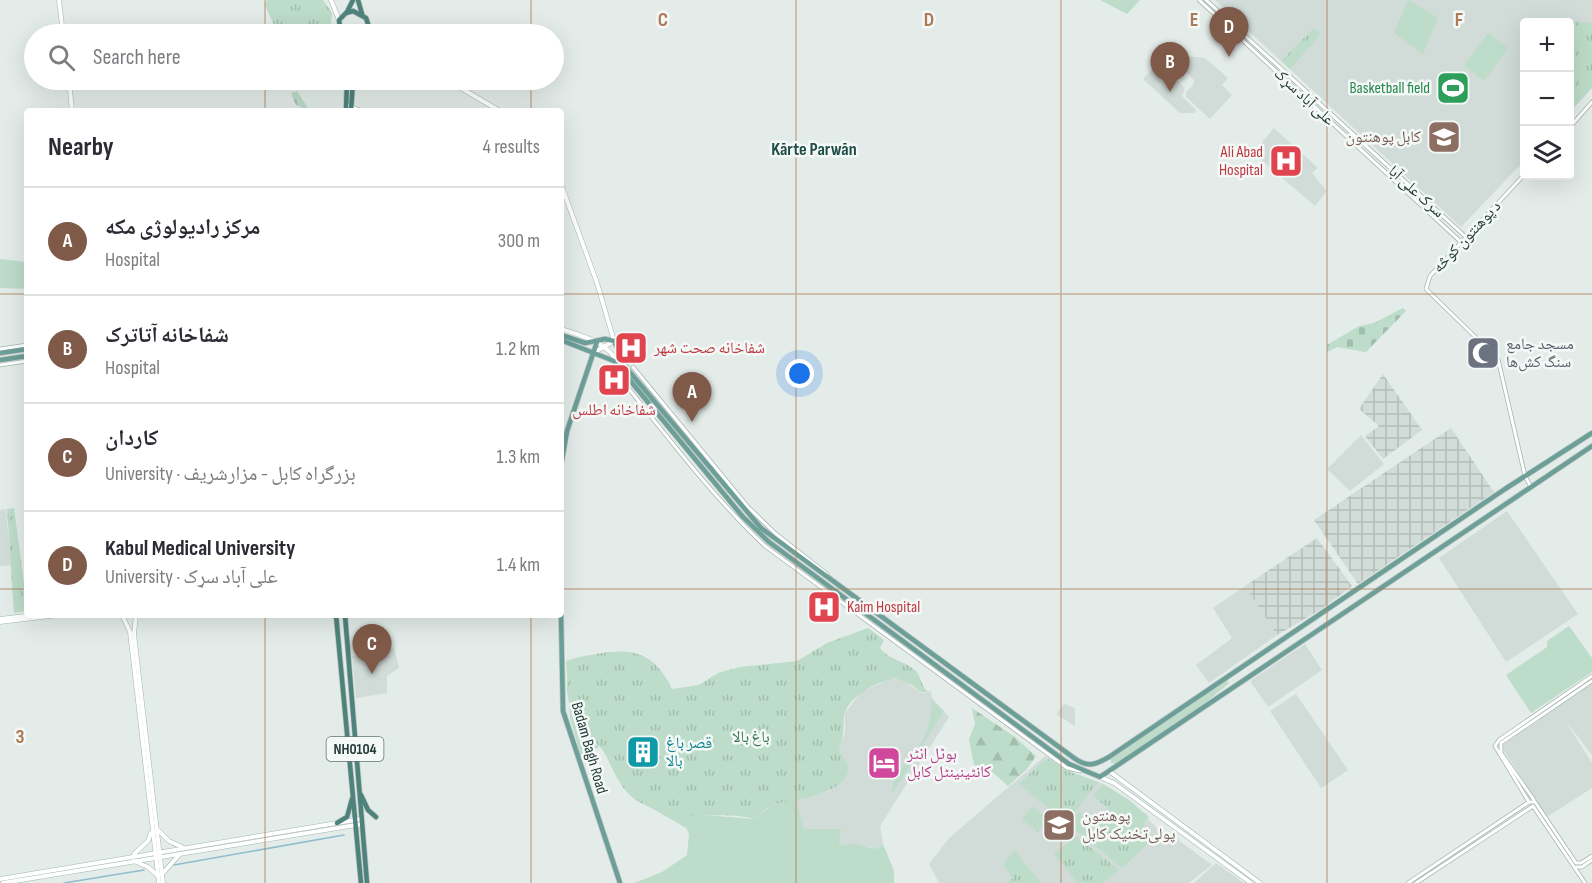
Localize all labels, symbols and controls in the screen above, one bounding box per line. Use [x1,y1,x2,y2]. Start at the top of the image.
text: C [658,8,668,32]
text: D [924,8,934,32]
text: E [1190,8,1198,32]
pin: D [1210,8,1248,57]
text: F [1455,8,1463,32]
map controls [1520,18,1574,180]
button: + [1520,18,1574,72]
search box [24,24,564,90]
icon: search [45,41,78,74]
pin: B [1150,42,1190,92]
text: Search here [93,44,180,71]
street label: علی آباد سړک [1270,64,1338,130]
sports icon: Basketball field [1435,70,1471,106]
button: − [1520,72,1574,126]
place label: Basketball field [1349,79,1430,98]
school or university icon: کابل پوهنتون [1426,119,1462,155]
button: layers [1520,126,1574,180]
place label: کابل پوهنتون [1346,128,1421,147]
text: Nearby [48,132,114,163]
text: 4 results [483,135,540,159]
district label: Kārte Parwān [771,139,857,160]
place label: Ali Abad Hospital [1219,143,1263,180]
hospital icon: Ali Abad Hospital [1268,143,1304,179]
street label: سرک علی آبا [1384,162,1448,222]
street label: د پوهنتون کوڅه [1429,197,1505,277]
text: مرکز رادیولوژی مکه [105,214,261,241]
text: A [63,229,72,253]
text: 300 m [498,229,540,253]
text: Hospital [105,248,160,272]
text: شفاخانه آتاترک [105,322,229,349]
hospital icon: شفاخانه صحت شهر [613,330,649,366]
mosque icon: مسجد جامع سنگ کش‌ها [1465,335,1501,371]
place label: مسجد جامع سنگ کش‌ها [1506,335,1574,372]
text: B [63,337,72,361]
text: 1.2 km [496,337,540,361]
place label: شفاخانه صحت شهر [653,339,765,358]
text: Hospital [105,356,160,380]
your location [785,359,814,388]
hospital icon: شفاخانه اطلس [596,362,632,398]
pin: A [672,372,712,422]
place label: شفاخانه اطلس [572,401,656,420]
text: کاردان [105,425,158,452]
text: C [62,445,73,469]
text: 1.3 km [497,445,540,469]
text: University · بزرگراه کابل - مزارشریف [105,462,356,486]
text: Kabul Medical University [105,535,295,562]
text: D [62,553,73,577]
text: 1.4 km [497,553,540,577]
text: University · علی آباد سړک [105,565,278,589]
hospital icon: Kaim Hospital [806,589,842,625]
place label: Kaim Hospital [847,598,920,617]
pin: C [352,624,392,674]
street label: Badam Bagh Road [567,700,611,796]
text: 3 [16,725,25,749]
park label: باغ بالا [732,728,770,747]
building icon: قصر باغ بالا [625,734,661,770]
place label: قصر باغ بالا [666,734,712,771]
road number: NH0104 [326,737,384,761]
hotel icon: ہوٹل انٹر کانٹینینٹل کابل [866,745,902,781]
place label: ہوٹل انٹر کانٹینینٹل کابل [906,745,991,782]
school or university icon: پوهنتون پولی‌تخنیک کابل [1041,807,1077,843]
place label: پوهنتون پولی‌تخنیک کابل [1082,807,1176,844]

